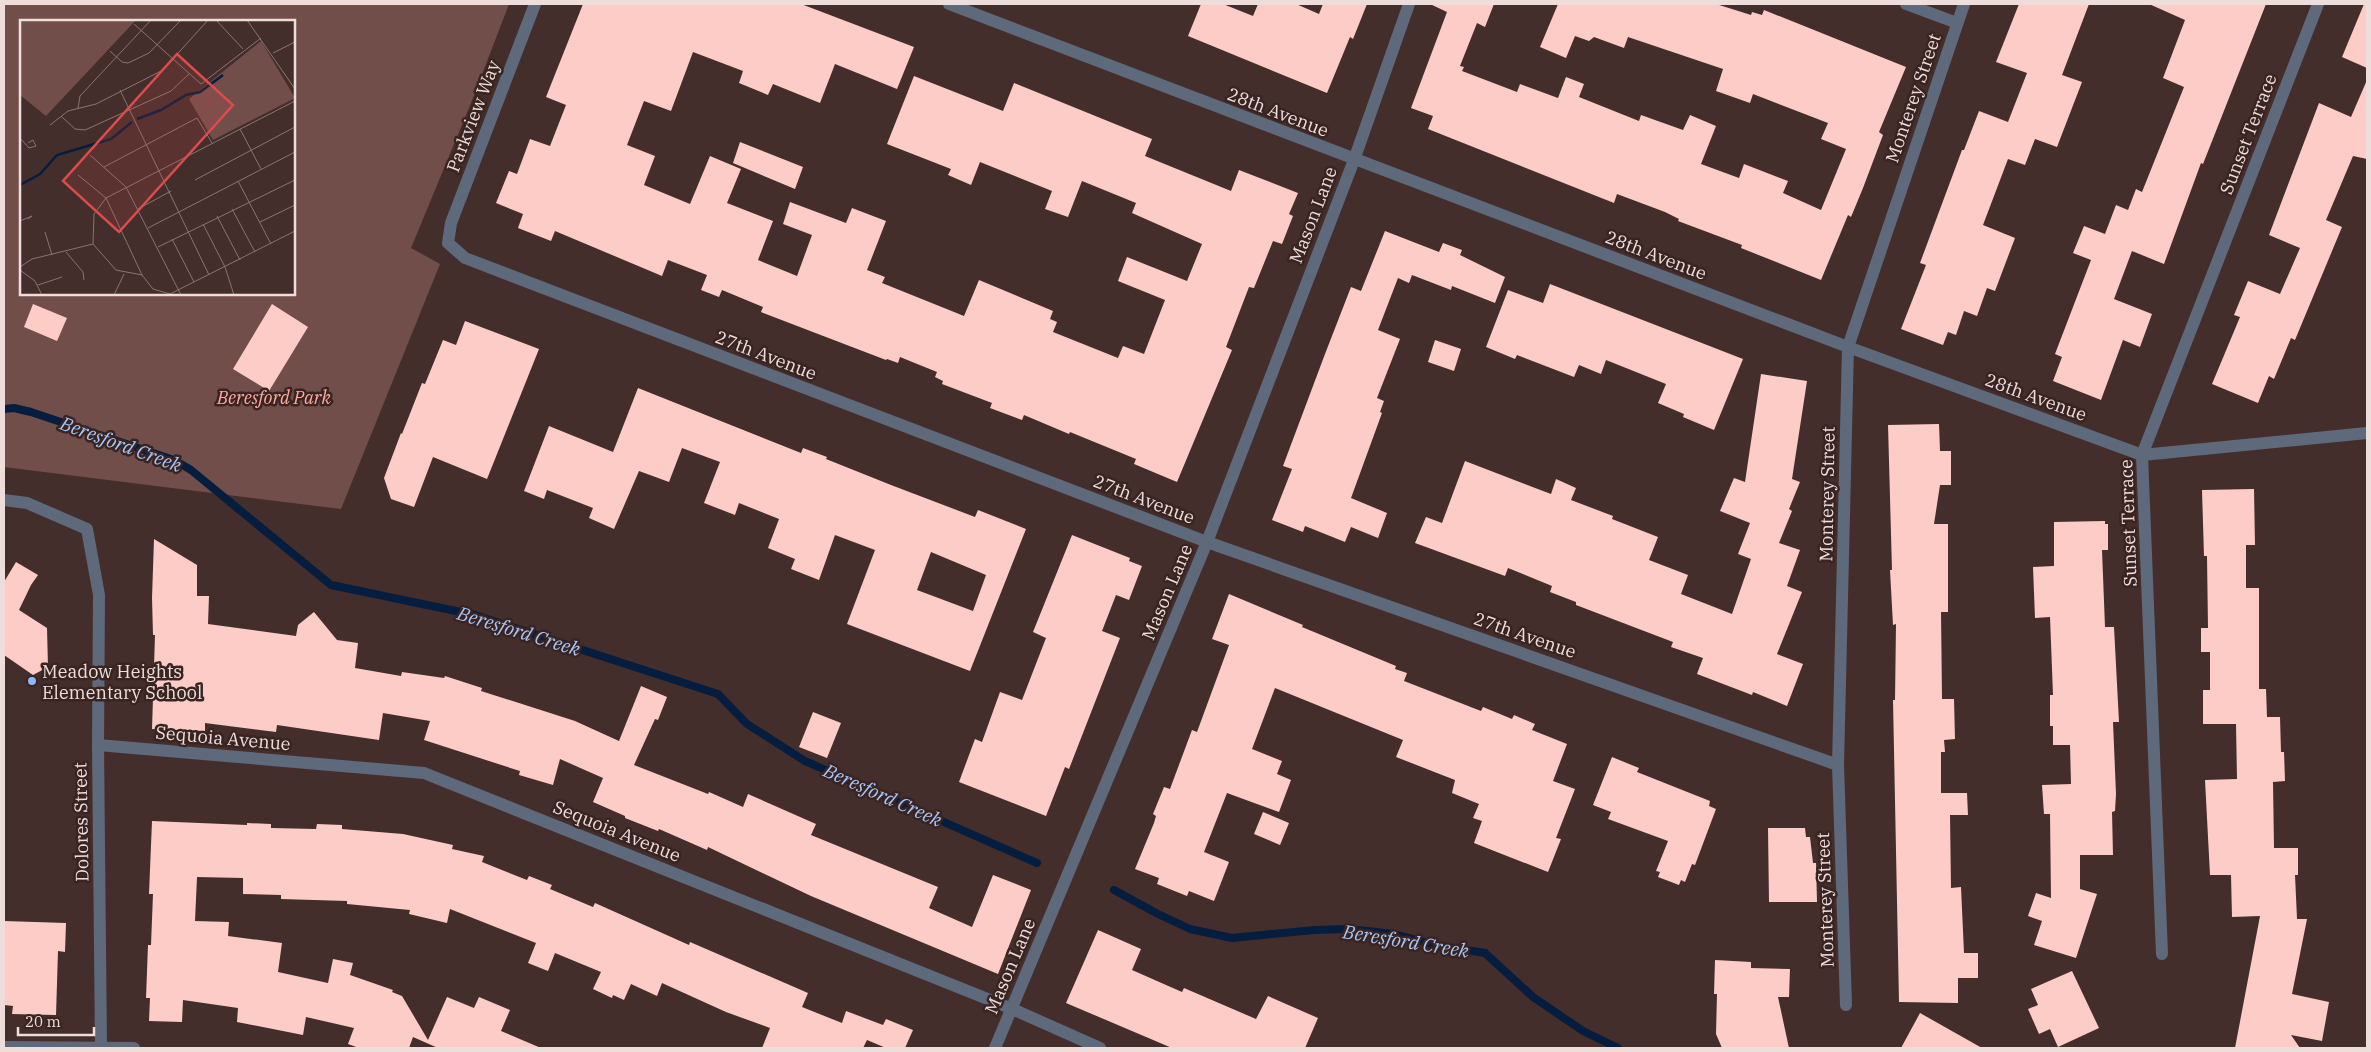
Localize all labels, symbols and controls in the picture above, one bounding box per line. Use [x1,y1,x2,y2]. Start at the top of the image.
inset map [20,20,295,295]
street label: Monterey Street [1880,30,1946,166]
street label: Parkview Way [441,56,505,175]
street label: Sunset Terrace [2214,70,2282,198]
street label: 28th Avenue [1224,82,1332,142]
street label: Mason Lane [1284,163,1342,267]
street label: 28th Avenue [1602,225,1710,285]
street label: 27th Avenue [712,325,820,385]
street label: 28th Avenue [1982,368,2090,426]
park label: Beresford Park [216,386,332,409]
water label: Beresford Creek [56,411,186,477]
street label: Monterey Street [1814,426,1840,562]
street label: Sunset Terrace [2114,459,2142,587]
street label: 27th Avenue [1090,469,1198,529]
street label: Mason Lane [1137,541,1197,643]
water label: Beresford Creek [454,601,584,661]
street label: 27th Avenue [1471,607,1579,663]
place label: Meadow Heights Elementary School [42,660,202,704]
marker: Meadow Heights Elementary School [26,675,38,687]
street label: Sequoia Avenue [155,721,291,755]
water label: Beresford Creek [819,758,947,832]
street label: Dolores Street [68,762,94,882]
street label: Sequoia Avenue [550,795,684,867]
street label: Monterey Street [1811,832,1839,968]
street label: Mason Lane [980,915,1040,1017]
water label: Beresford Creek [1340,919,1472,963]
scale bar [18,1004,94,1036]
text: 20 m [25,1012,61,1031]

